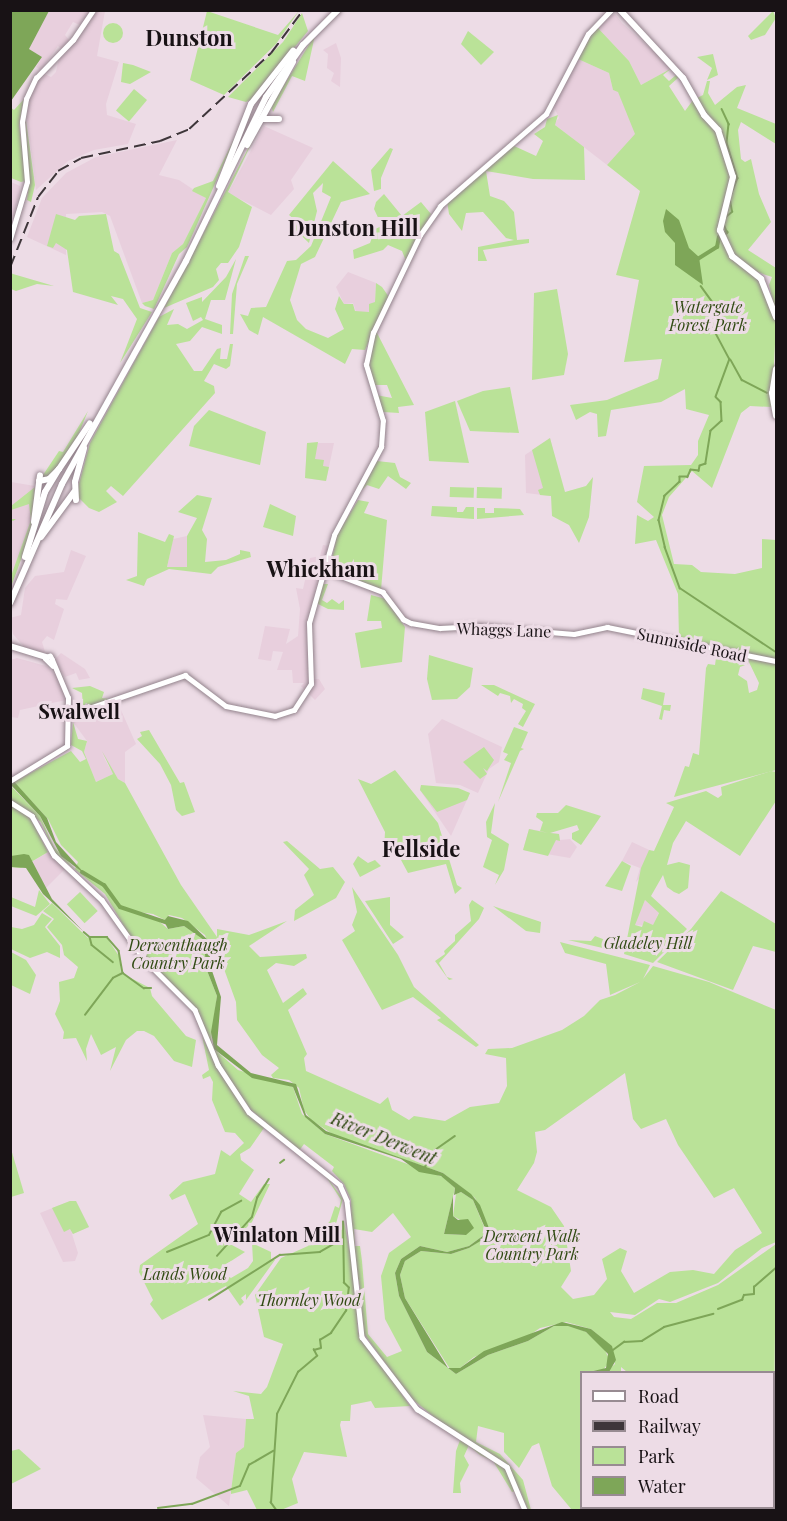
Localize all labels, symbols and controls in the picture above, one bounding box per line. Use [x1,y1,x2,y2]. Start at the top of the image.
district label: Dunston [145,25,233,51]
district label: Dunston Hill [287,215,419,241]
park label: Watergate Forest Park [669,297,747,335]
district label: Whickham [266,556,376,582]
street label: Whaggs Lane [456,619,552,641]
street label: Sunniside Road [636,624,748,666]
district label: Swalwell [38,698,120,722]
district label: Fellside [382,836,460,862]
park label: Gladeley Hill [604,933,692,953]
park label: Derwenthaugh Country Park [128,935,228,973]
water label: River Derwent [328,1107,440,1169]
district label: Winlaton Mill [214,1221,340,1245]
park label: Derwent Walk Country Park [484,1226,580,1264]
park label: Lands Wood [143,1264,227,1284]
park label: Thornley Wood [257,1290,361,1310]
legend [580,1371,775,1509]
text: Road [638,1384,679,1408]
text: Railway [638,1414,701,1438]
text: Park [638,1444,675,1468]
text: Water [638,1474,686,1498]

